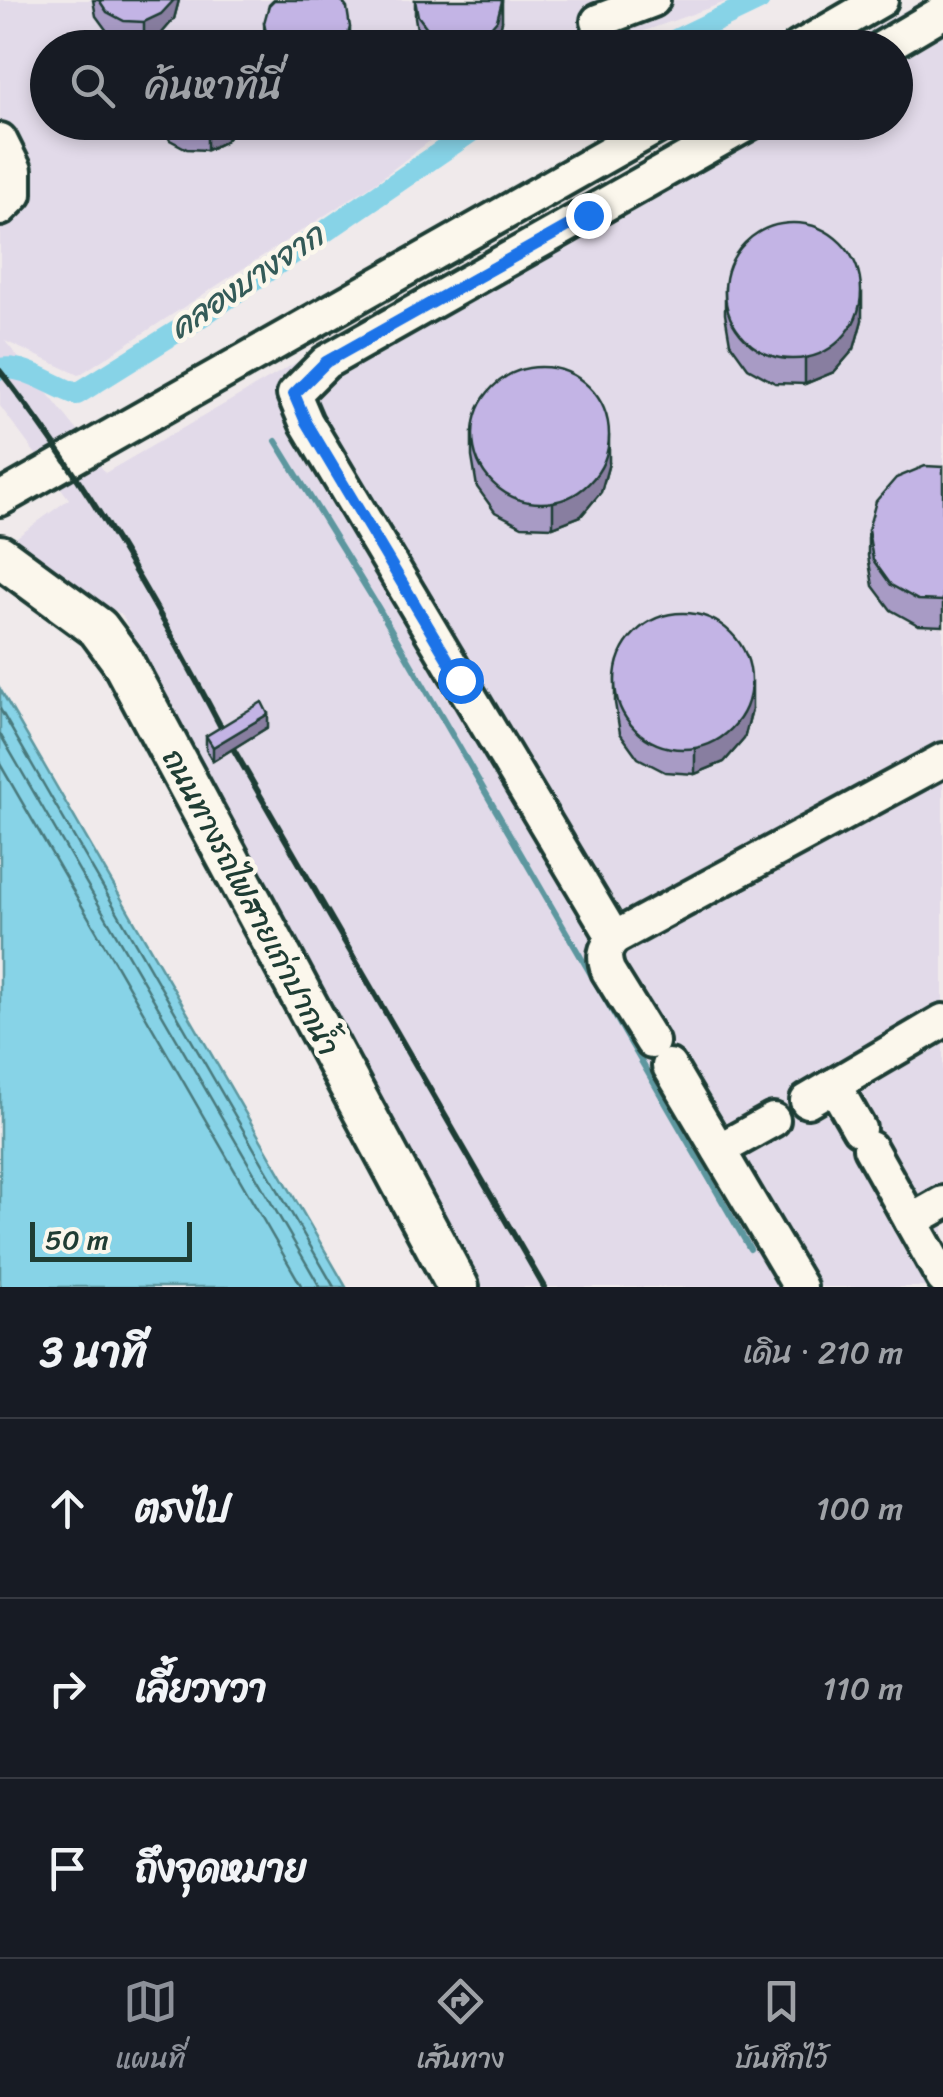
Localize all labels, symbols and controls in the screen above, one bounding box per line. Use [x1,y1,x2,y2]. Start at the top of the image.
search box [30,30,913,140]
text: ค้นหาที่นี่ [145,52,282,119]
icon: search [65,58,120,113]
route end [566,193,612,239]
water label: คลองบางจาก [157,207,338,355]
route start [438,658,484,704]
street label: ถนนทางรถไฟสายเก่าปากน้ำ [147,738,355,1066]
text: 50 m [45,1215,109,1264]
scale bar [30,1217,192,1262]
text: 3 นาที [40,1315,147,1389]
text: เดิน · 210 m [743,1324,903,1381]
text: ตรงไป [135,1475,230,1542]
text: 100 m [816,1480,903,1537]
icon: ahead [40,1481,95,1536]
text: เลี้ยวขวา [135,1655,267,1722]
text: 110 m [822,1660,903,1717]
icon: right [40,1661,95,1716]
text: ถึงจุดหมาย [135,1835,307,1902]
icon: arrive [40,1841,95,1896]
tab: แผนที่ [116,1974,186,2083]
tab: เส้นทาง [417,1974,504,2083]
tab: บันทึกไว้ [735,1974,827,2083]

